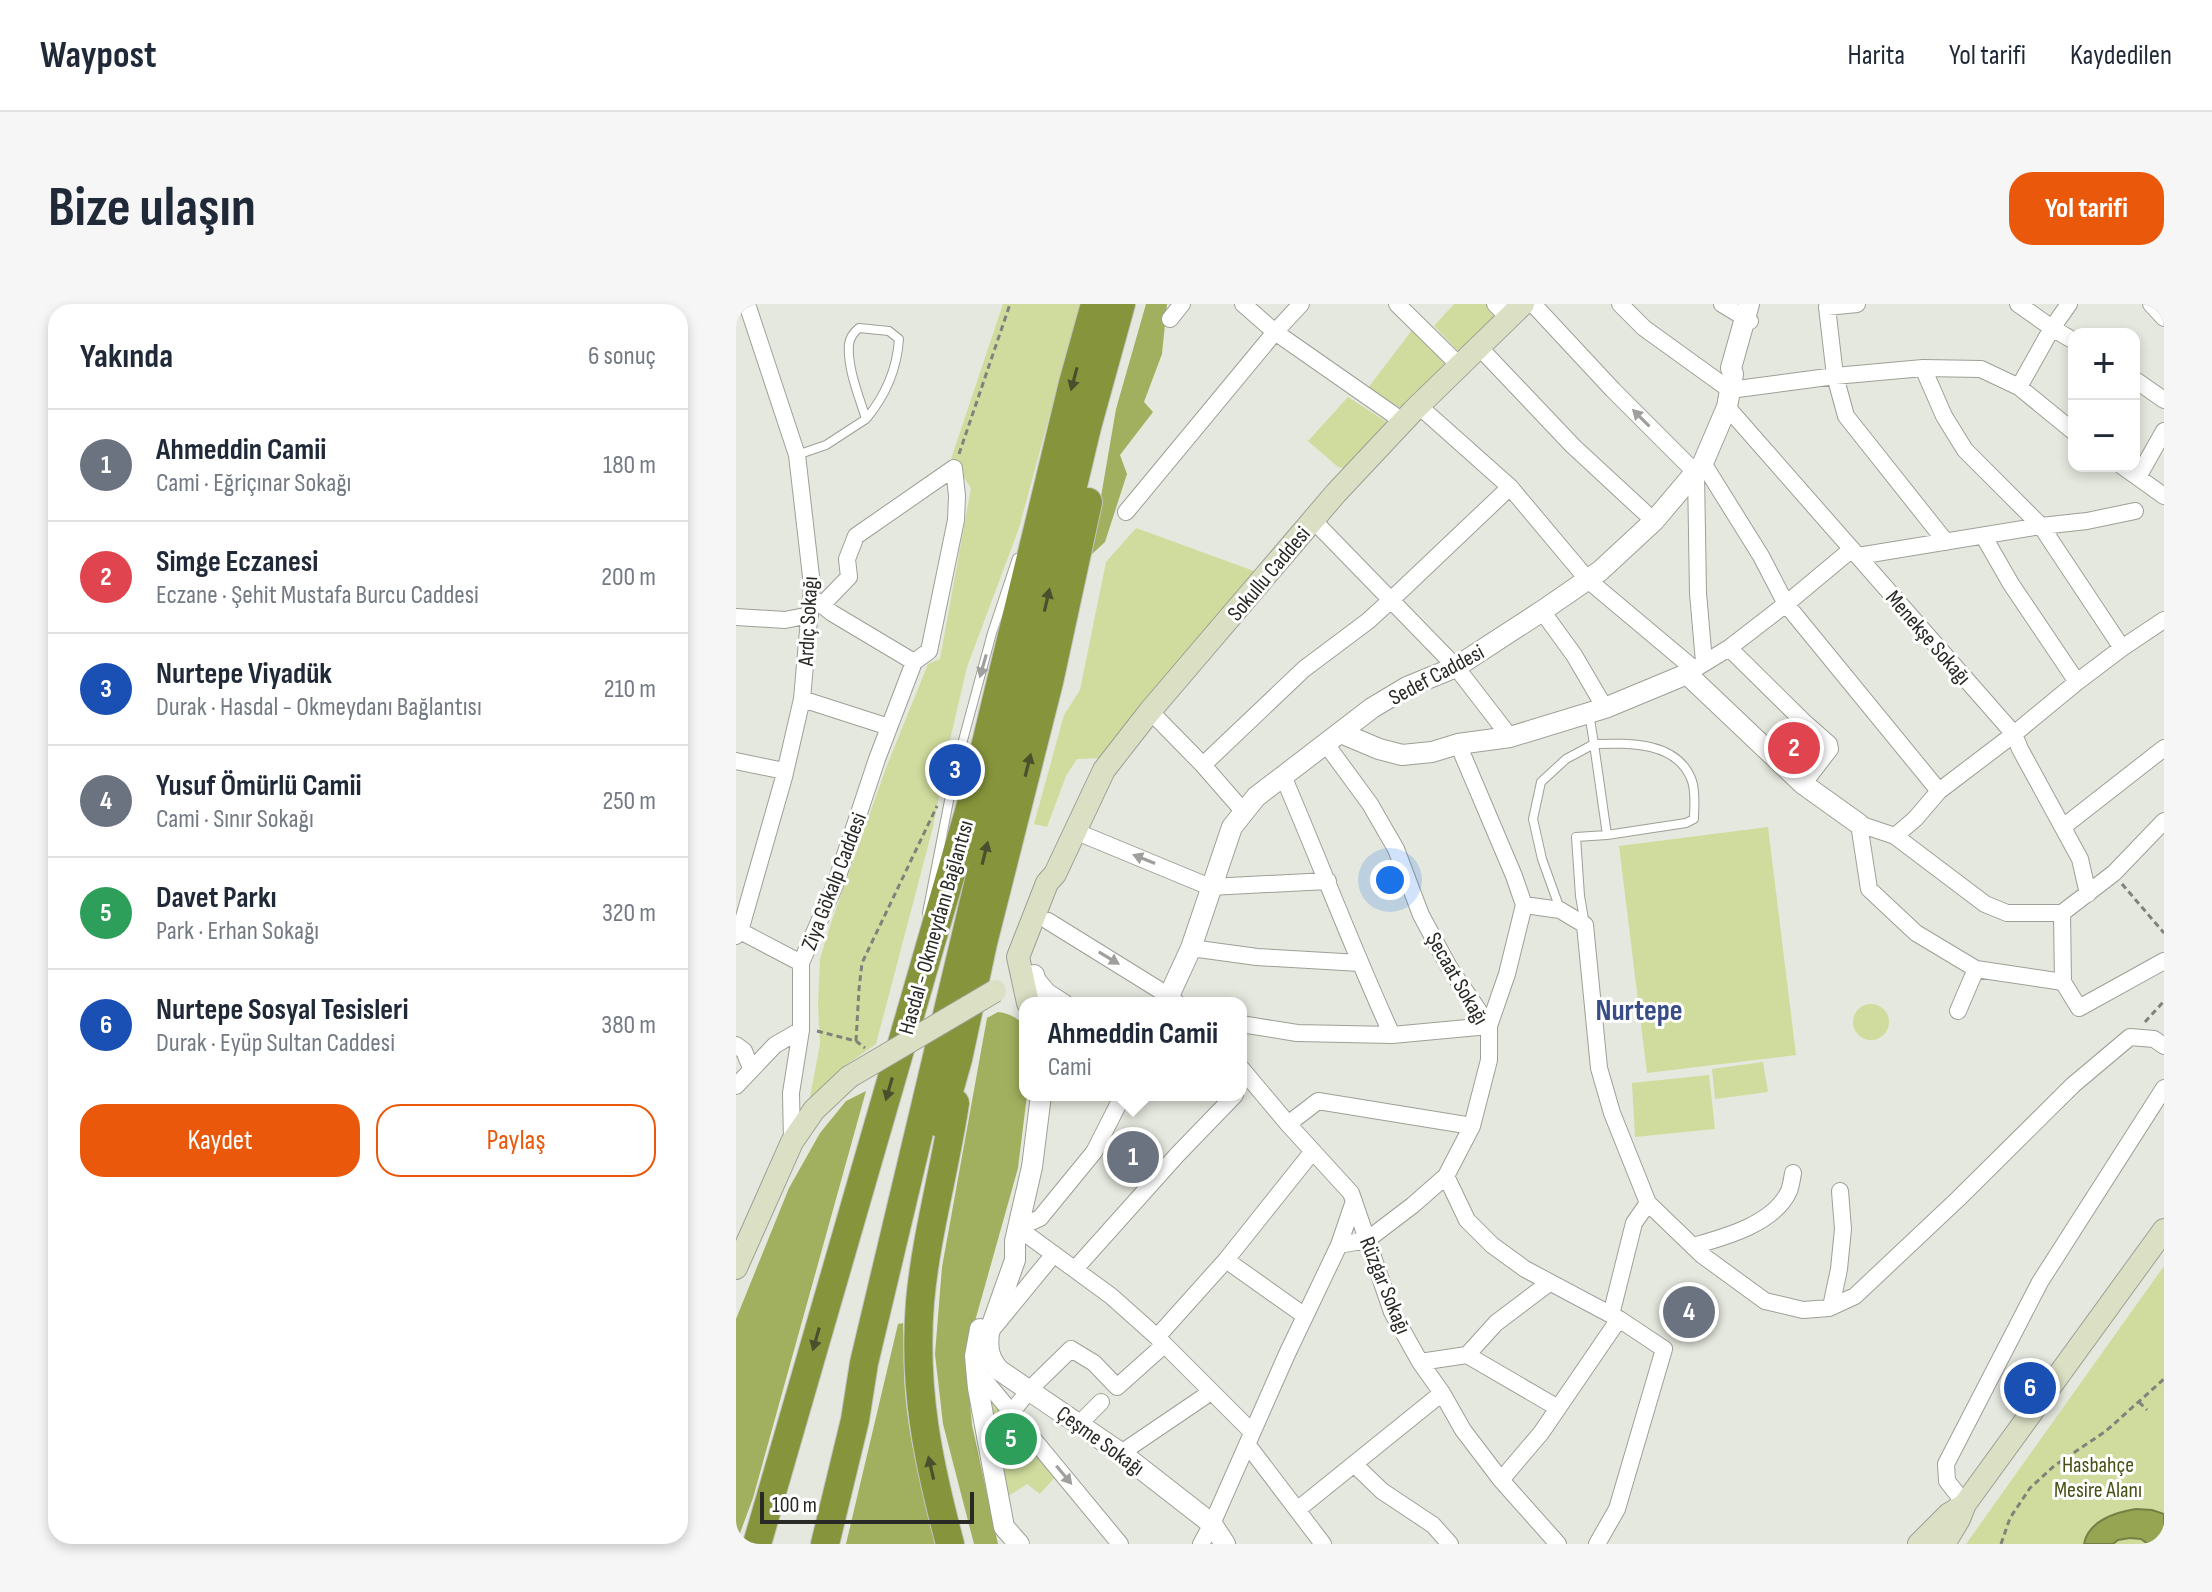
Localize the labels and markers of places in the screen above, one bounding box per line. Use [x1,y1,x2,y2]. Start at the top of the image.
pin: 2 [1768,718,1820,778]
pin: 3 [929,740,981,800]
pin: 1 [1107,1127,1159,1187]
pin: 4 [1663,1282,1715,1342]
pin: 6 [2004,1358,2056,1418]
pin: 5 [985,1409,1037,1469]

